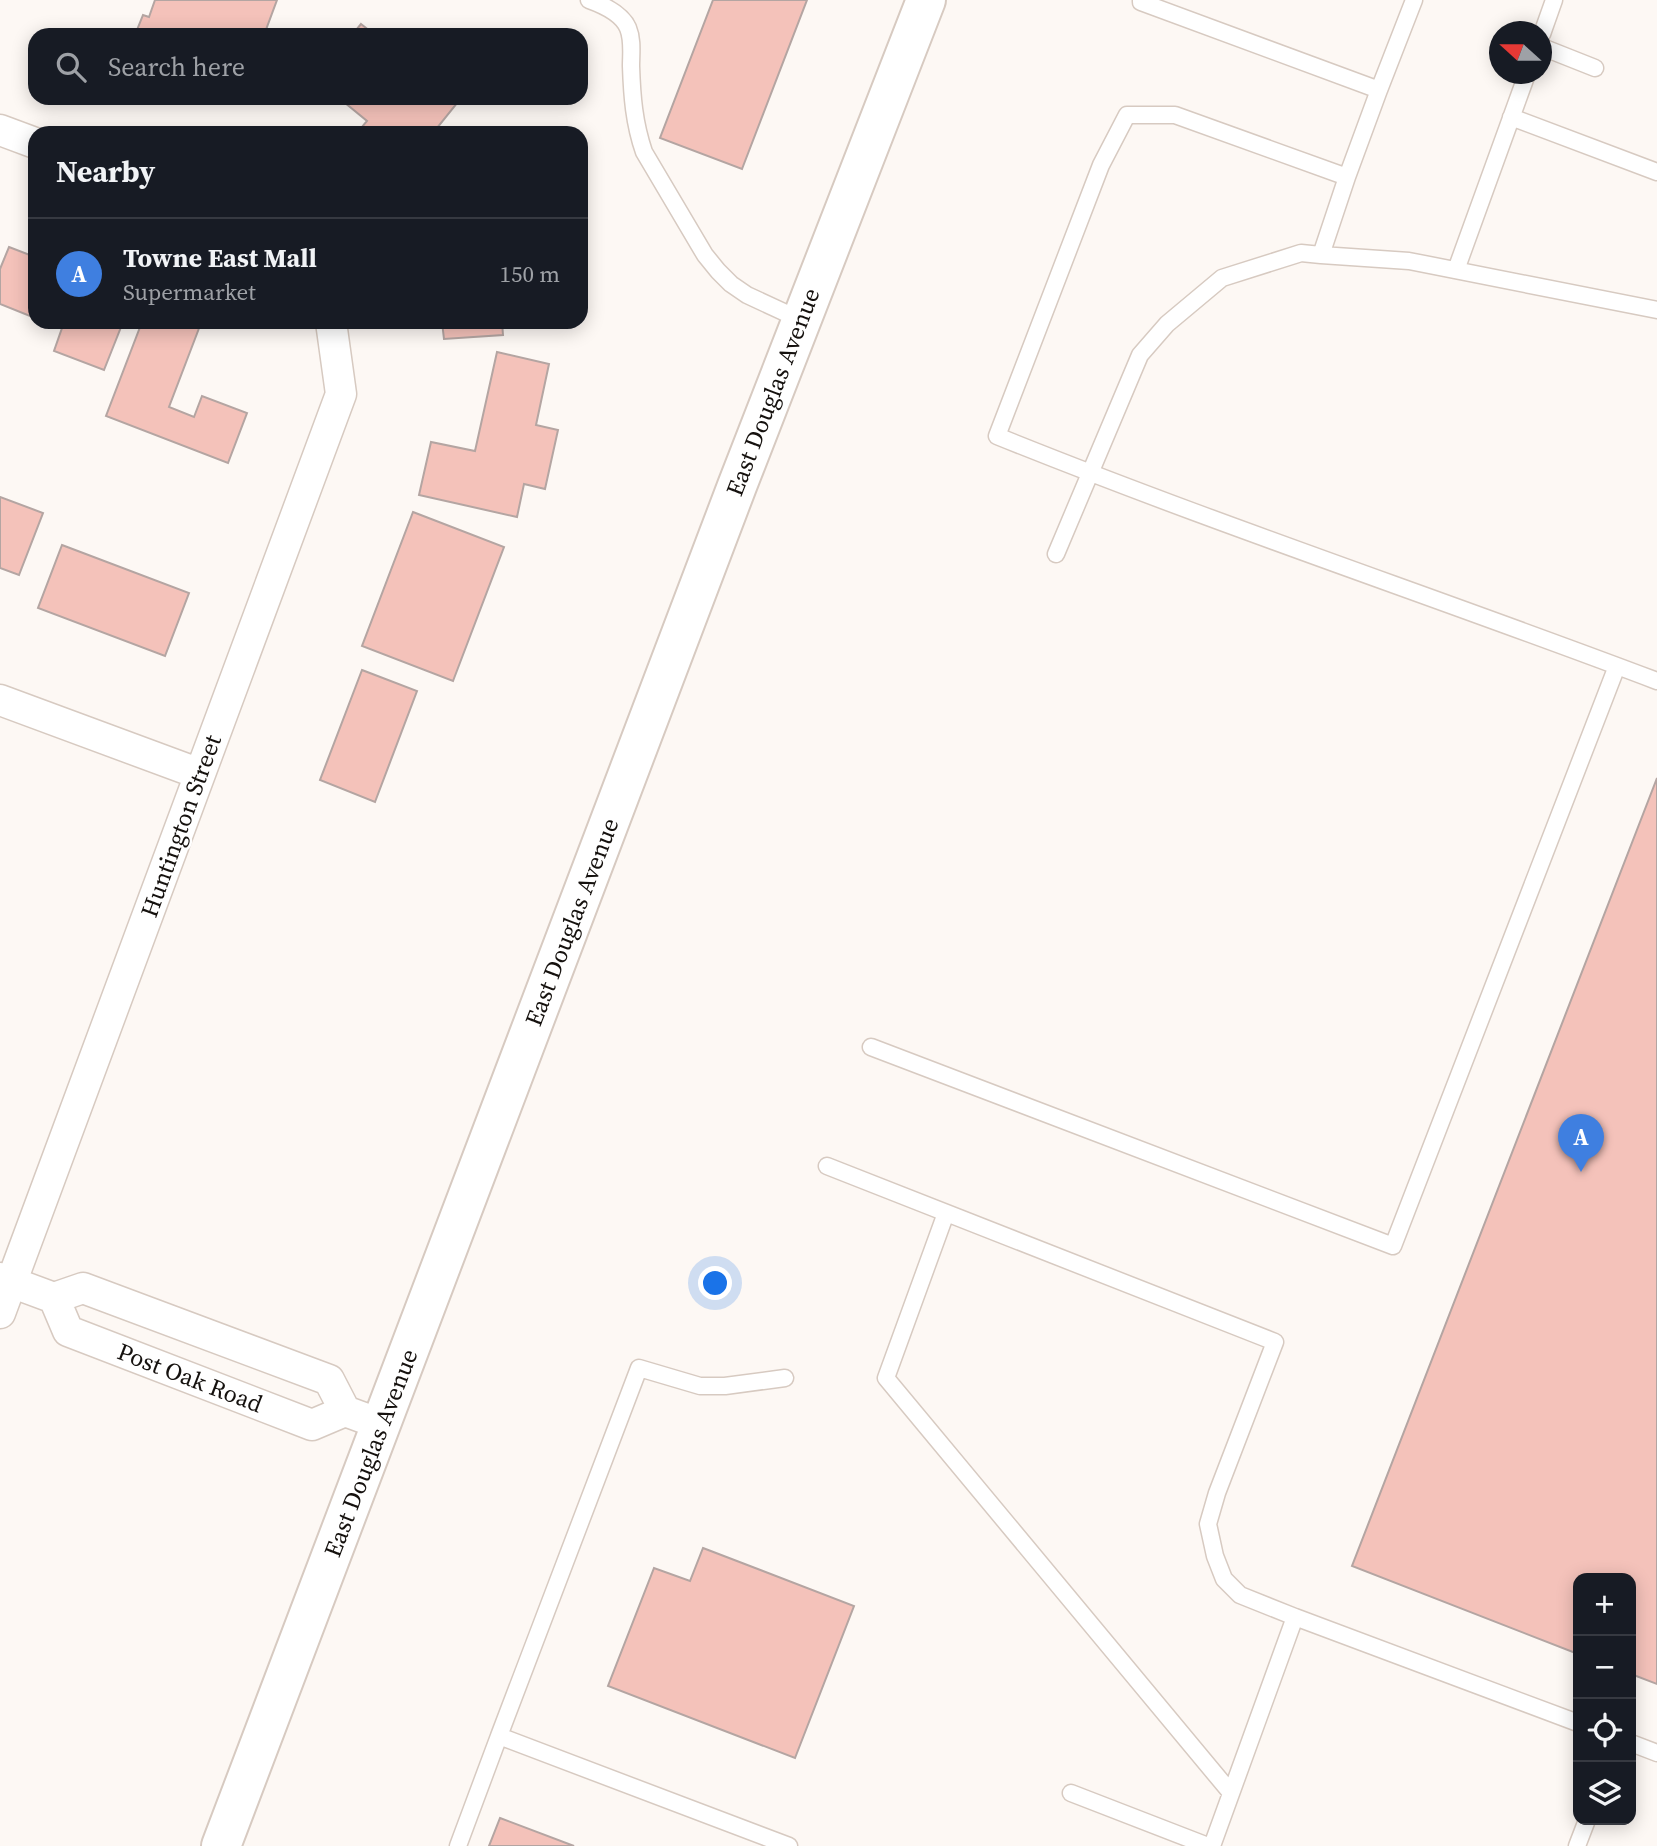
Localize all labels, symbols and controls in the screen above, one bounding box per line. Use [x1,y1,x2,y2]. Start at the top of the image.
north arrow [1489,21,1552,84]
search box [28,28,588,105]
icon: search [52,48,90,86]
text: Search here [108,49,245,85]
text: Nearby [56,151,155,192]
text: Towne East Mall [123,240,317,276]
text: A [71,258,87,290]
text: 150 m [499,258,560,290]
text: Supermarket [123,276,256,308]
street label: East Douglas Avenue [718,283,827,501]
street label: Huntington Street [132,730,229,922]
street label: East Douglas Avenue [517,813,626,1031]
pin: A [1558,1114,1604,1172]
your location [698,1266,732,1300]
street label: Post Oak Road [113,1335,268,1420]
street label: East Douglas Avenue [316,1344,425,1562]
map controls [1573,1573,1636,1825]
button: + [1573,1573,1636,1636]
button: − [1573,1636,1636,1699]
button: locate [1573,1699,1636,1762]
button: layers [1573,1762,1636,1825]

